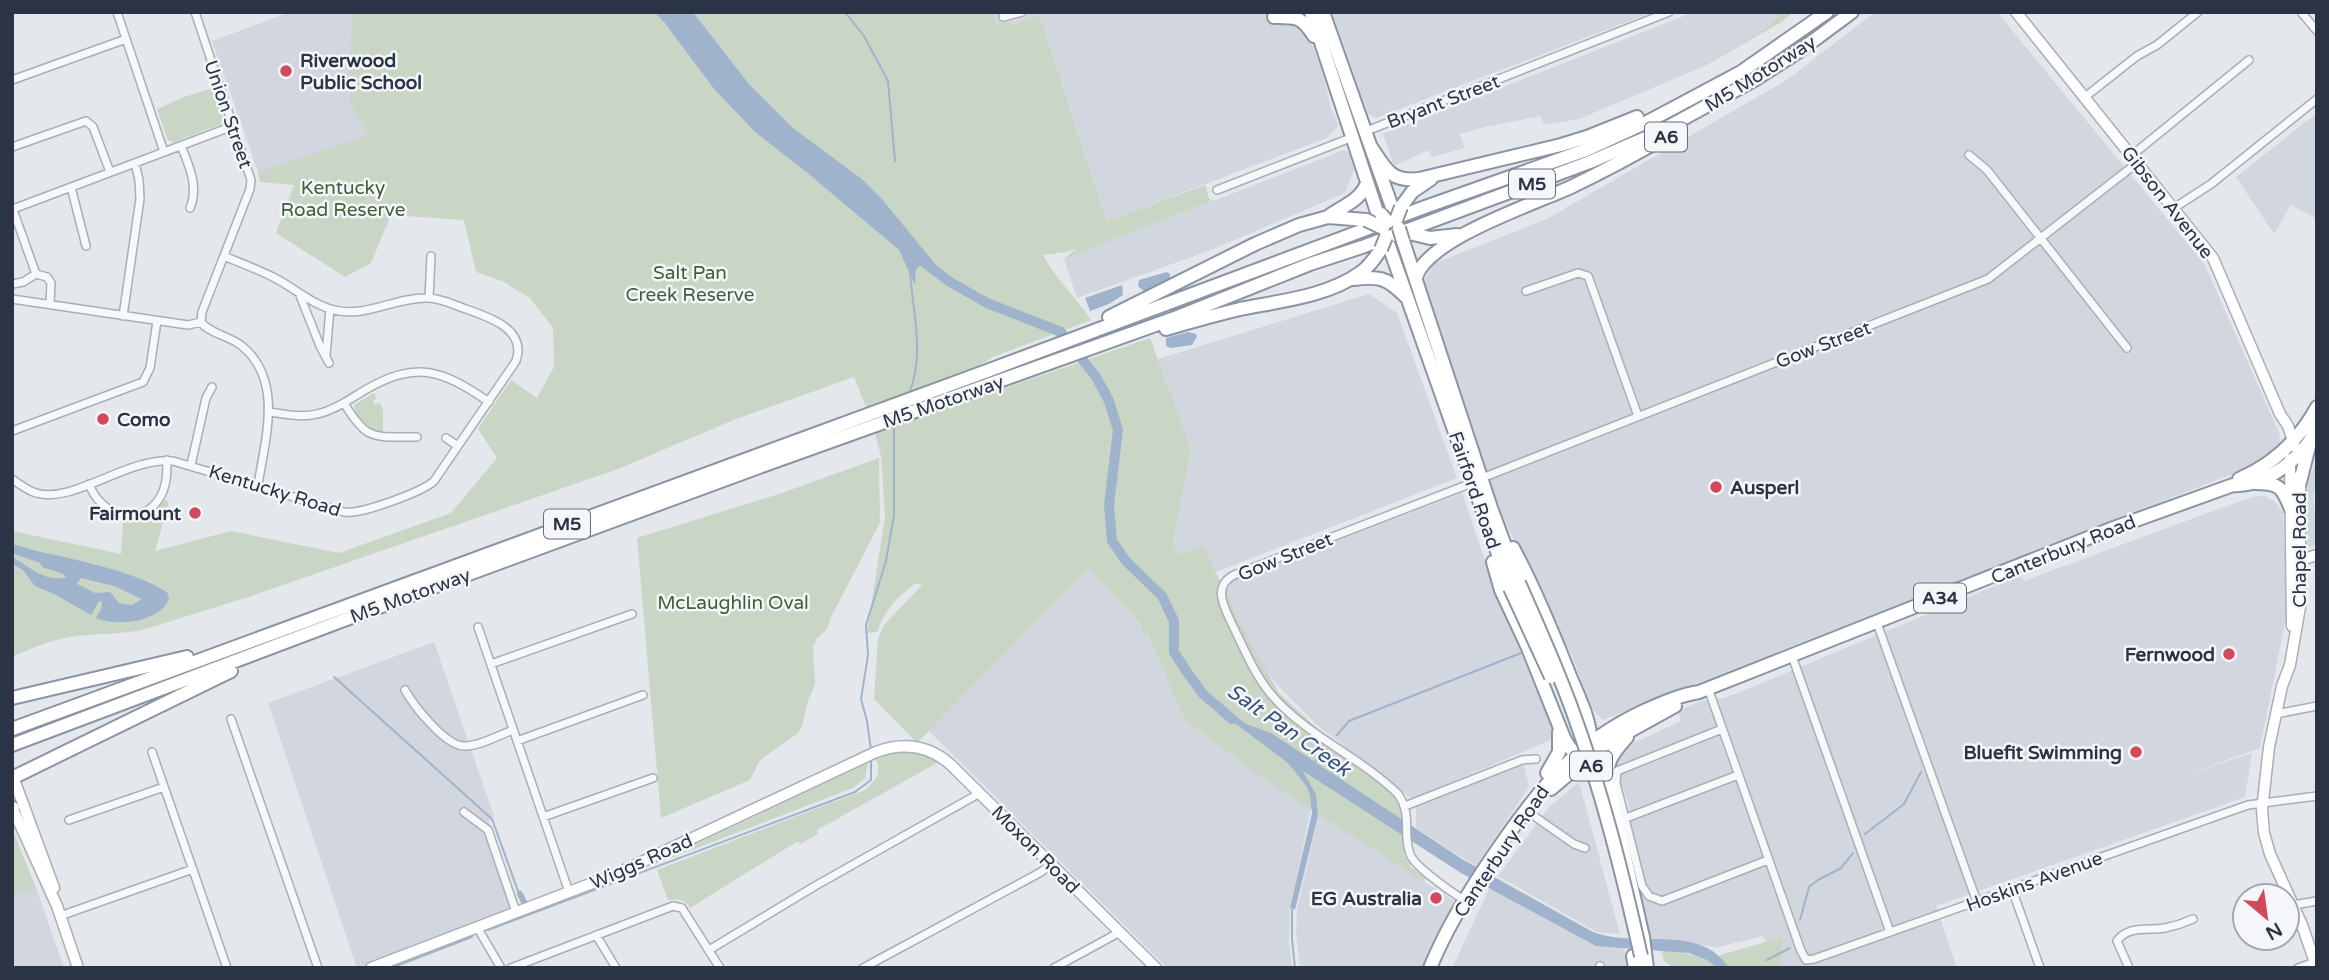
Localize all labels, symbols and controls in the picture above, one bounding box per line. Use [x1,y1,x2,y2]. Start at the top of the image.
street label: M5 Motorway [1701,31,1820,117]
place label: Riverwood Public School [300,50,422,94]
street label: Union Street [199,57,257,171]
marker: Riverwood Public School [278,63,294,79]
street label: Bryant Street [1384,70,1503,134]
road number: A6 [1645,122,1687,152]
street label: Gibson Avenue [2117,142,2218,263]
road number: M5 [1509,169,1555,198]
park label: Kentucky Road Reserve [281,177,405,221]
park label: Salt Pan Creek Reserve [626,262,755,306]
street label: Gow Street [1773,317,1874,373]
street label: M5 Motorway [880,371,1007,433]
place label: Como [117,409,170,431]
marker: Como [95,411,111,427]
street label: Fairford Road [1444,429,1504,552]
street label: Kentucky Road [206,460,343,522]
place label: Ausperl [1730,477,1799,500]
marker: Ausperl [1708,479,1724,495]
street label: Chapel Road [2289,492,2311,608]
place label: Fairmount [89,503,182,525]
marker: Fairmount [187,505,203,521]
road number: M5 [544,510,590,538]
street label: Canterbury Road [1988,511,2139,589]
street label: Gow Street [1235,528,1336,586]
street label: M5 Motorway [347,564,473,628]
road number: A34 [1914,584,1966,612]
park label: McLaughlin Oval [657,592,809,614]
place label: Fernwood [2125,644,2215,666]
marker: Fernwood [2221,646,2237,662]
water label: Salt Pan Creek [1222,679,1356,783]
place label: Bluefit Swimming [1964,742,2122,765]
marker: Bluefit Swimming [2128,744,2144,760]
road number: A6 [1570,752,1612,780]
street label: Canterbury Road [1450,782,1554,922]
street label: Moxon Road [987,801,1084,898]
street label: Wiggs Road [587,830,696,894]
street label: Hoskins Avenue [1963,847,2106,917]
north arrow [2231,882,2301,952]
place label: EG Australia [1311,888,1422,910]
marker: EG Australia [1428,890,1444,906]
text: N [2262,918,2286,944]

